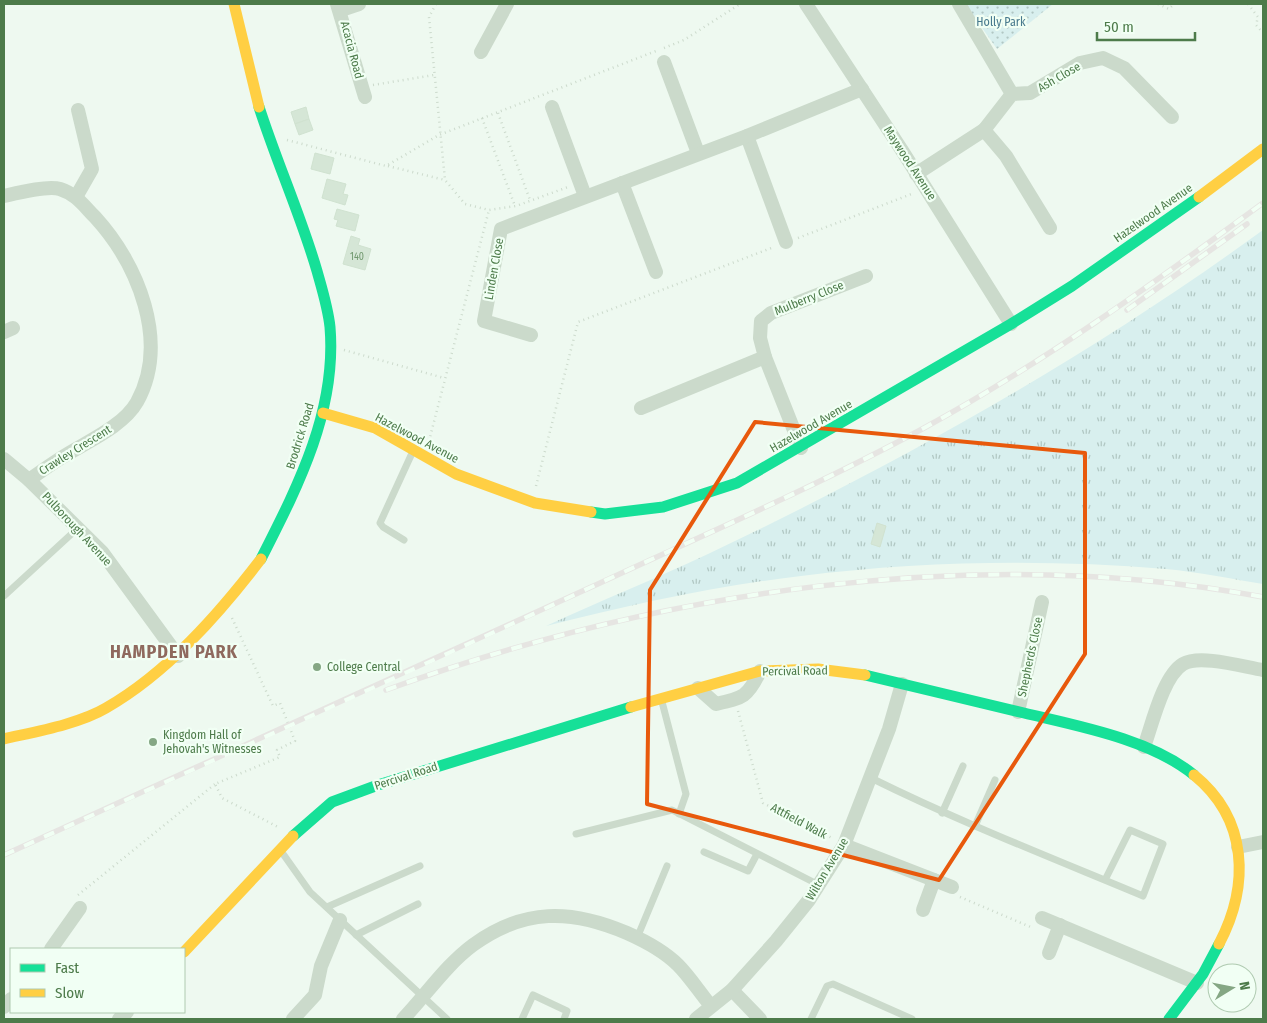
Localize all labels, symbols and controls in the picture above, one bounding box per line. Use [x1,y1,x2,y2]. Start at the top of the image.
scale bar [1097,10,1194,42]
park label: Holly Park [976,15,1026,29]
text: 50 m [1104,18,1134,36]
street label: Acacia Road [338,20,366,80]
street label: Ash Close [1035,59,1083,95]
street label: Maywood Avenue [881,123,939,203]
street label: Hazelwood Avenue [1111,181,1195,245]
street label: Linden Close [482,237,506,301]
house number: 140 [350,251,364,263]
street label: Mulberry Close [772,278,846,318]
street label: Hazelwood Avenue [767,397,855,455]
street label: Brodrick Road [283,401,317,471]
street label: Hazelwood Avenue [373,410,461,466]
street label: Crawley Crescent [36,422,114,478]
street label: Pulborough Avenue [39,489,115,569]
street label: Shepherds Close [1015,616,1045,698]
district label: HAMPDEN PARK [110,641,238,663]
place label: College Central [327,660,400,674]
marker: College Central [311,661,323,673]
street label: Percival Road [762,663,828,679]
place label: Kingdom Hall of Jehovah's Witnesses [163,728,262,756]
marker: Kingdom Hall of Jehovah's Witnesses [147,736,159,748]
street label: Percival Road [373,759,439,793]
street label: Attfield Walk [768,800,830,842]
street label: Wilton Avenue [803,835,851,903]
legend [10,948,185,1013]
text: Fast [55,959,79,977]
north arrow [1207,963,1257,1013]
text: N [1235,980,1253,991]
text: Slow [55,984,84,1002]

